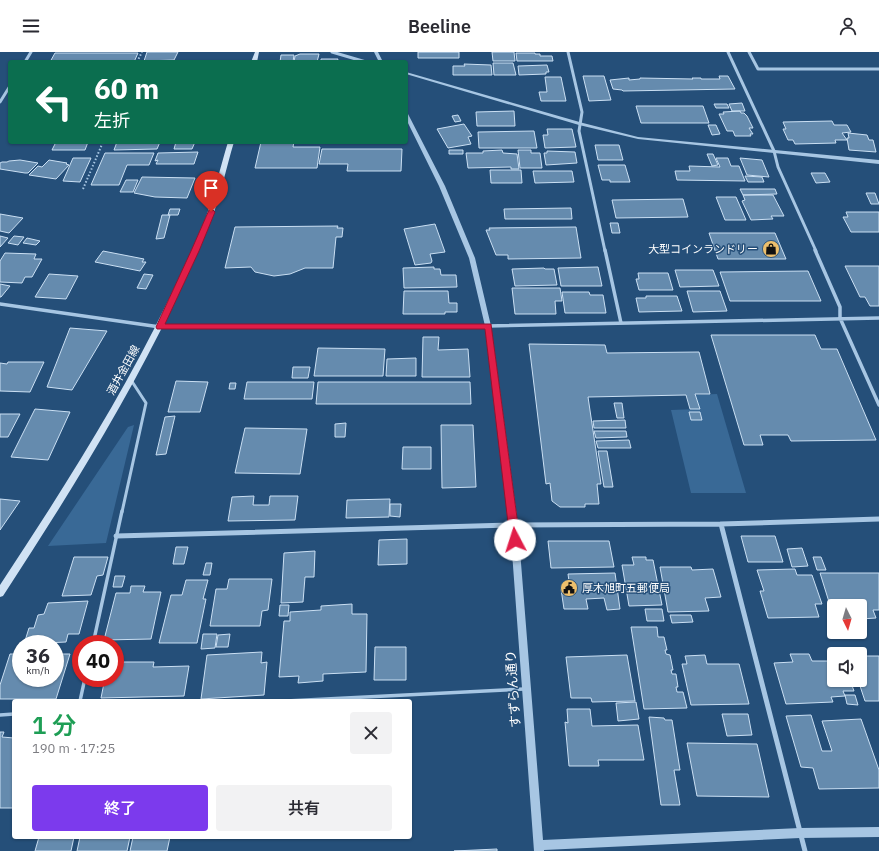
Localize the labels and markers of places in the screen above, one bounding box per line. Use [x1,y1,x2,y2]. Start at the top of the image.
pin [194,171,228,212]
shop icon: 大型コインランドリー [761,239,781,259]
place label: 大型コインランドリー [648,242,758,256]
public building icon: 厚木旭町五郵便局 [559,578,579,598]
place label: 厚木旭町五郵便局 [582,581,670,595]

